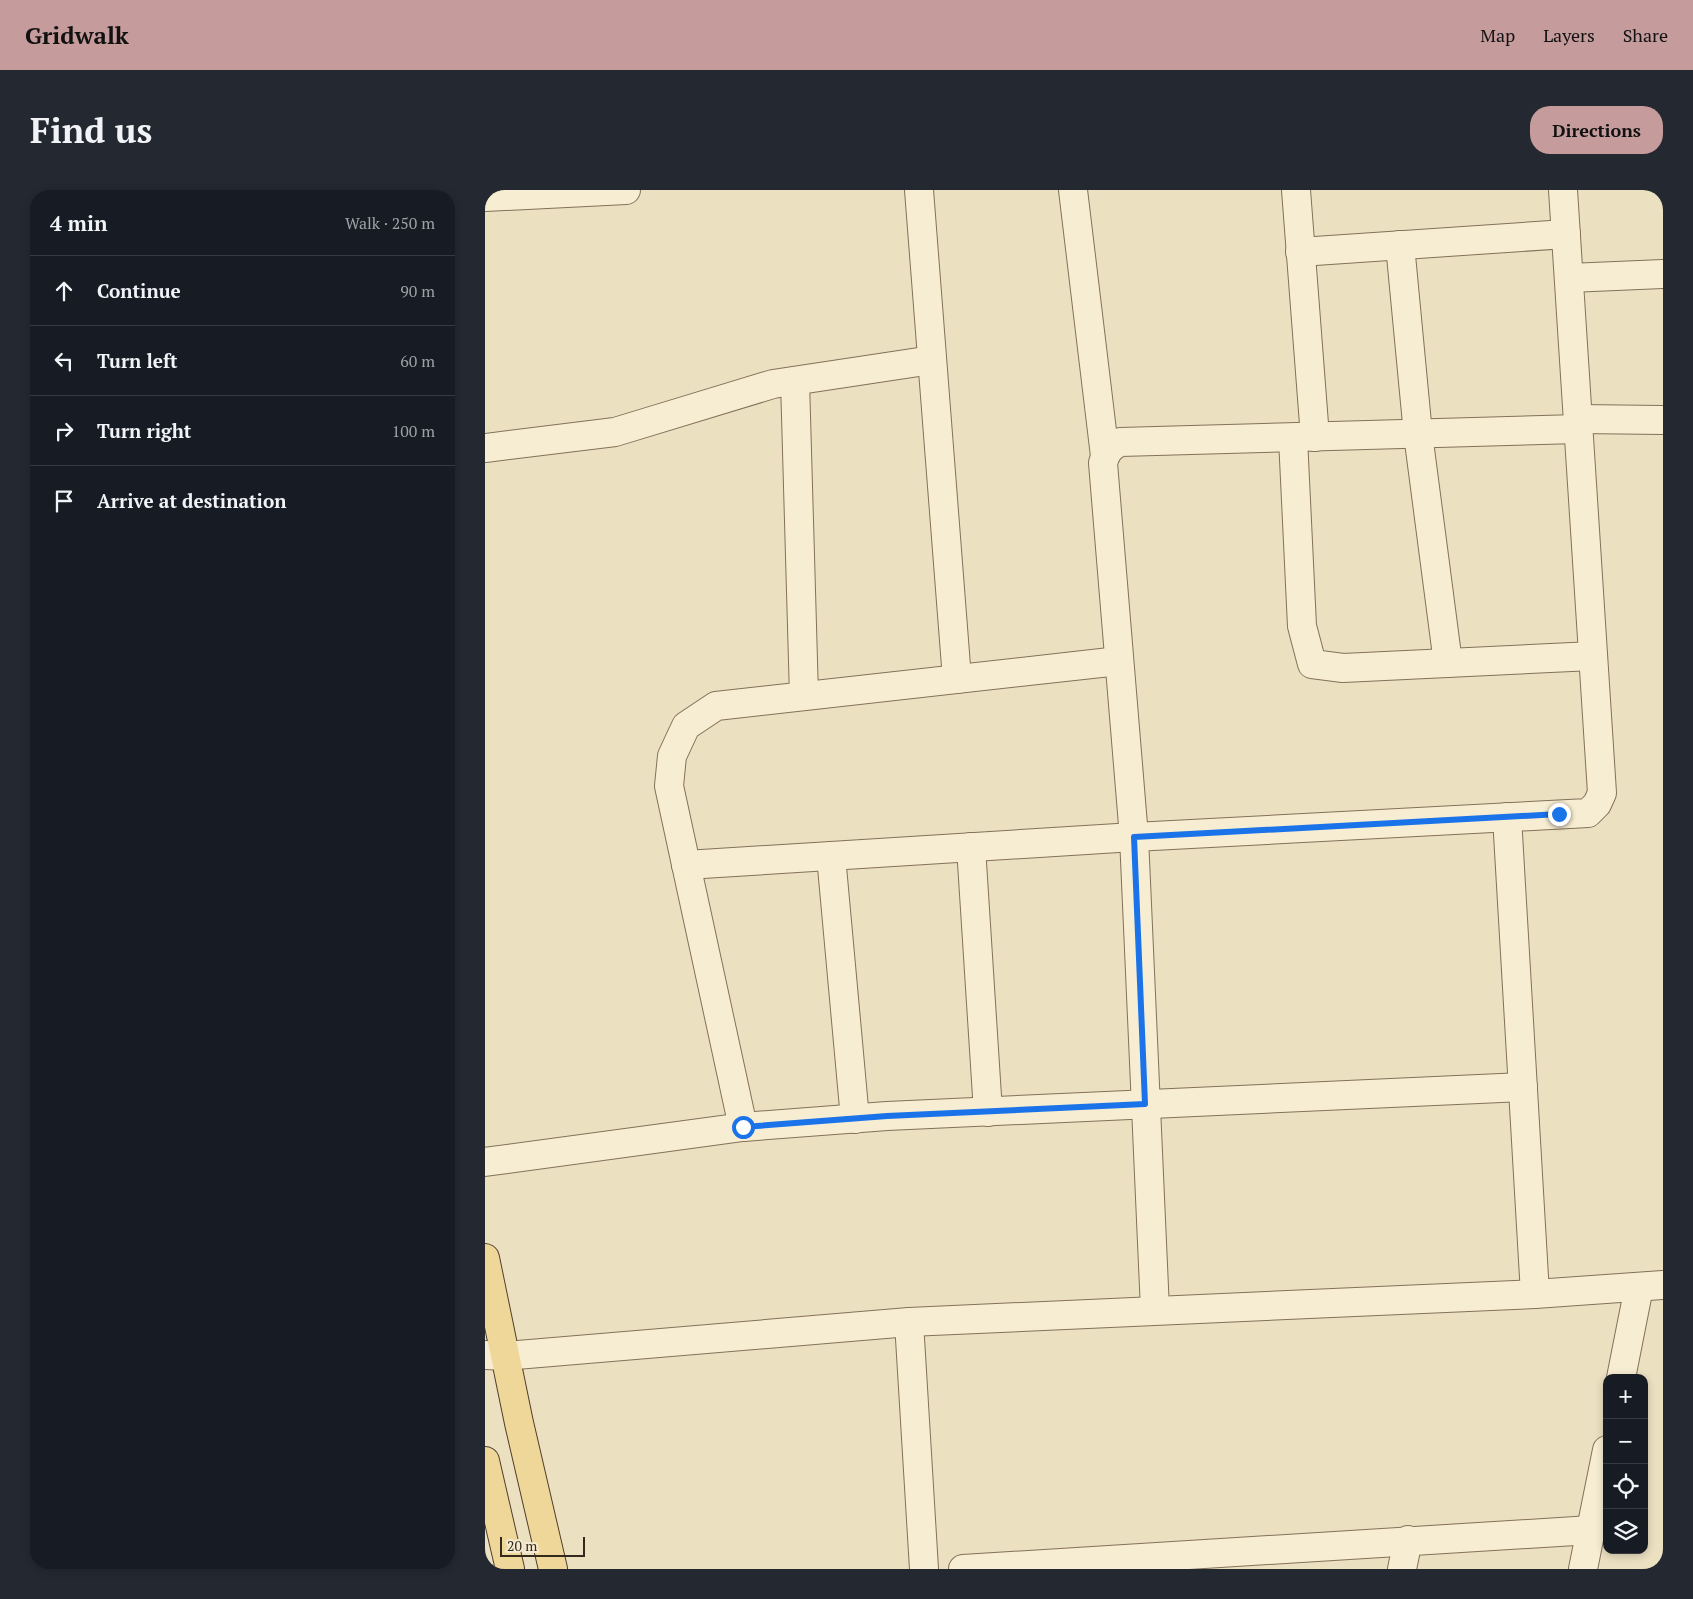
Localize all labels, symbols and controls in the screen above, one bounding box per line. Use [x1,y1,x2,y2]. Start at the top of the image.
text: Gridwalk [25,19,129,51]
text: Map [1480,23,1515,47]
text: Layers [1543,23,1595,47]
text: Share [1623,23,1668,47]
button: Directions [1530,106,1663,154]
text: Find us [30,107,152,153]
text: 4 min [50,209,107,237]
text: Walk · 250 m [345,212,435,234]
icon: ahead [50,277,78,305]
text: Continue [97,278,181,303]
text: 90 m [400,280,435,302]
icon: left [50,347,78,375]
text: Turn left [97,348,178,373]
text: 60 m [400,350,435,372]
icon: right [50,417,78,445]
text: Turn right [97,418,191,443]
text: 100 m [392,420,435,442]
icon: arrive [50,487,78,515]
text: Arrive at destination [97,488,286,513]
route end [1548,803,1571,826]
route start [732,1116,755,1139]
map controls [1603,1374,1648,1554]
button: + [1603,1374,1648,1419]
button: − [1603,1419,1648,1464]
button: locate [1603,1464,1648,1509]
button: layers [1603,1509,1648,1554]
scale bar [500,1534,585,1557]
text: 20 m [507,1536,537,1555]

